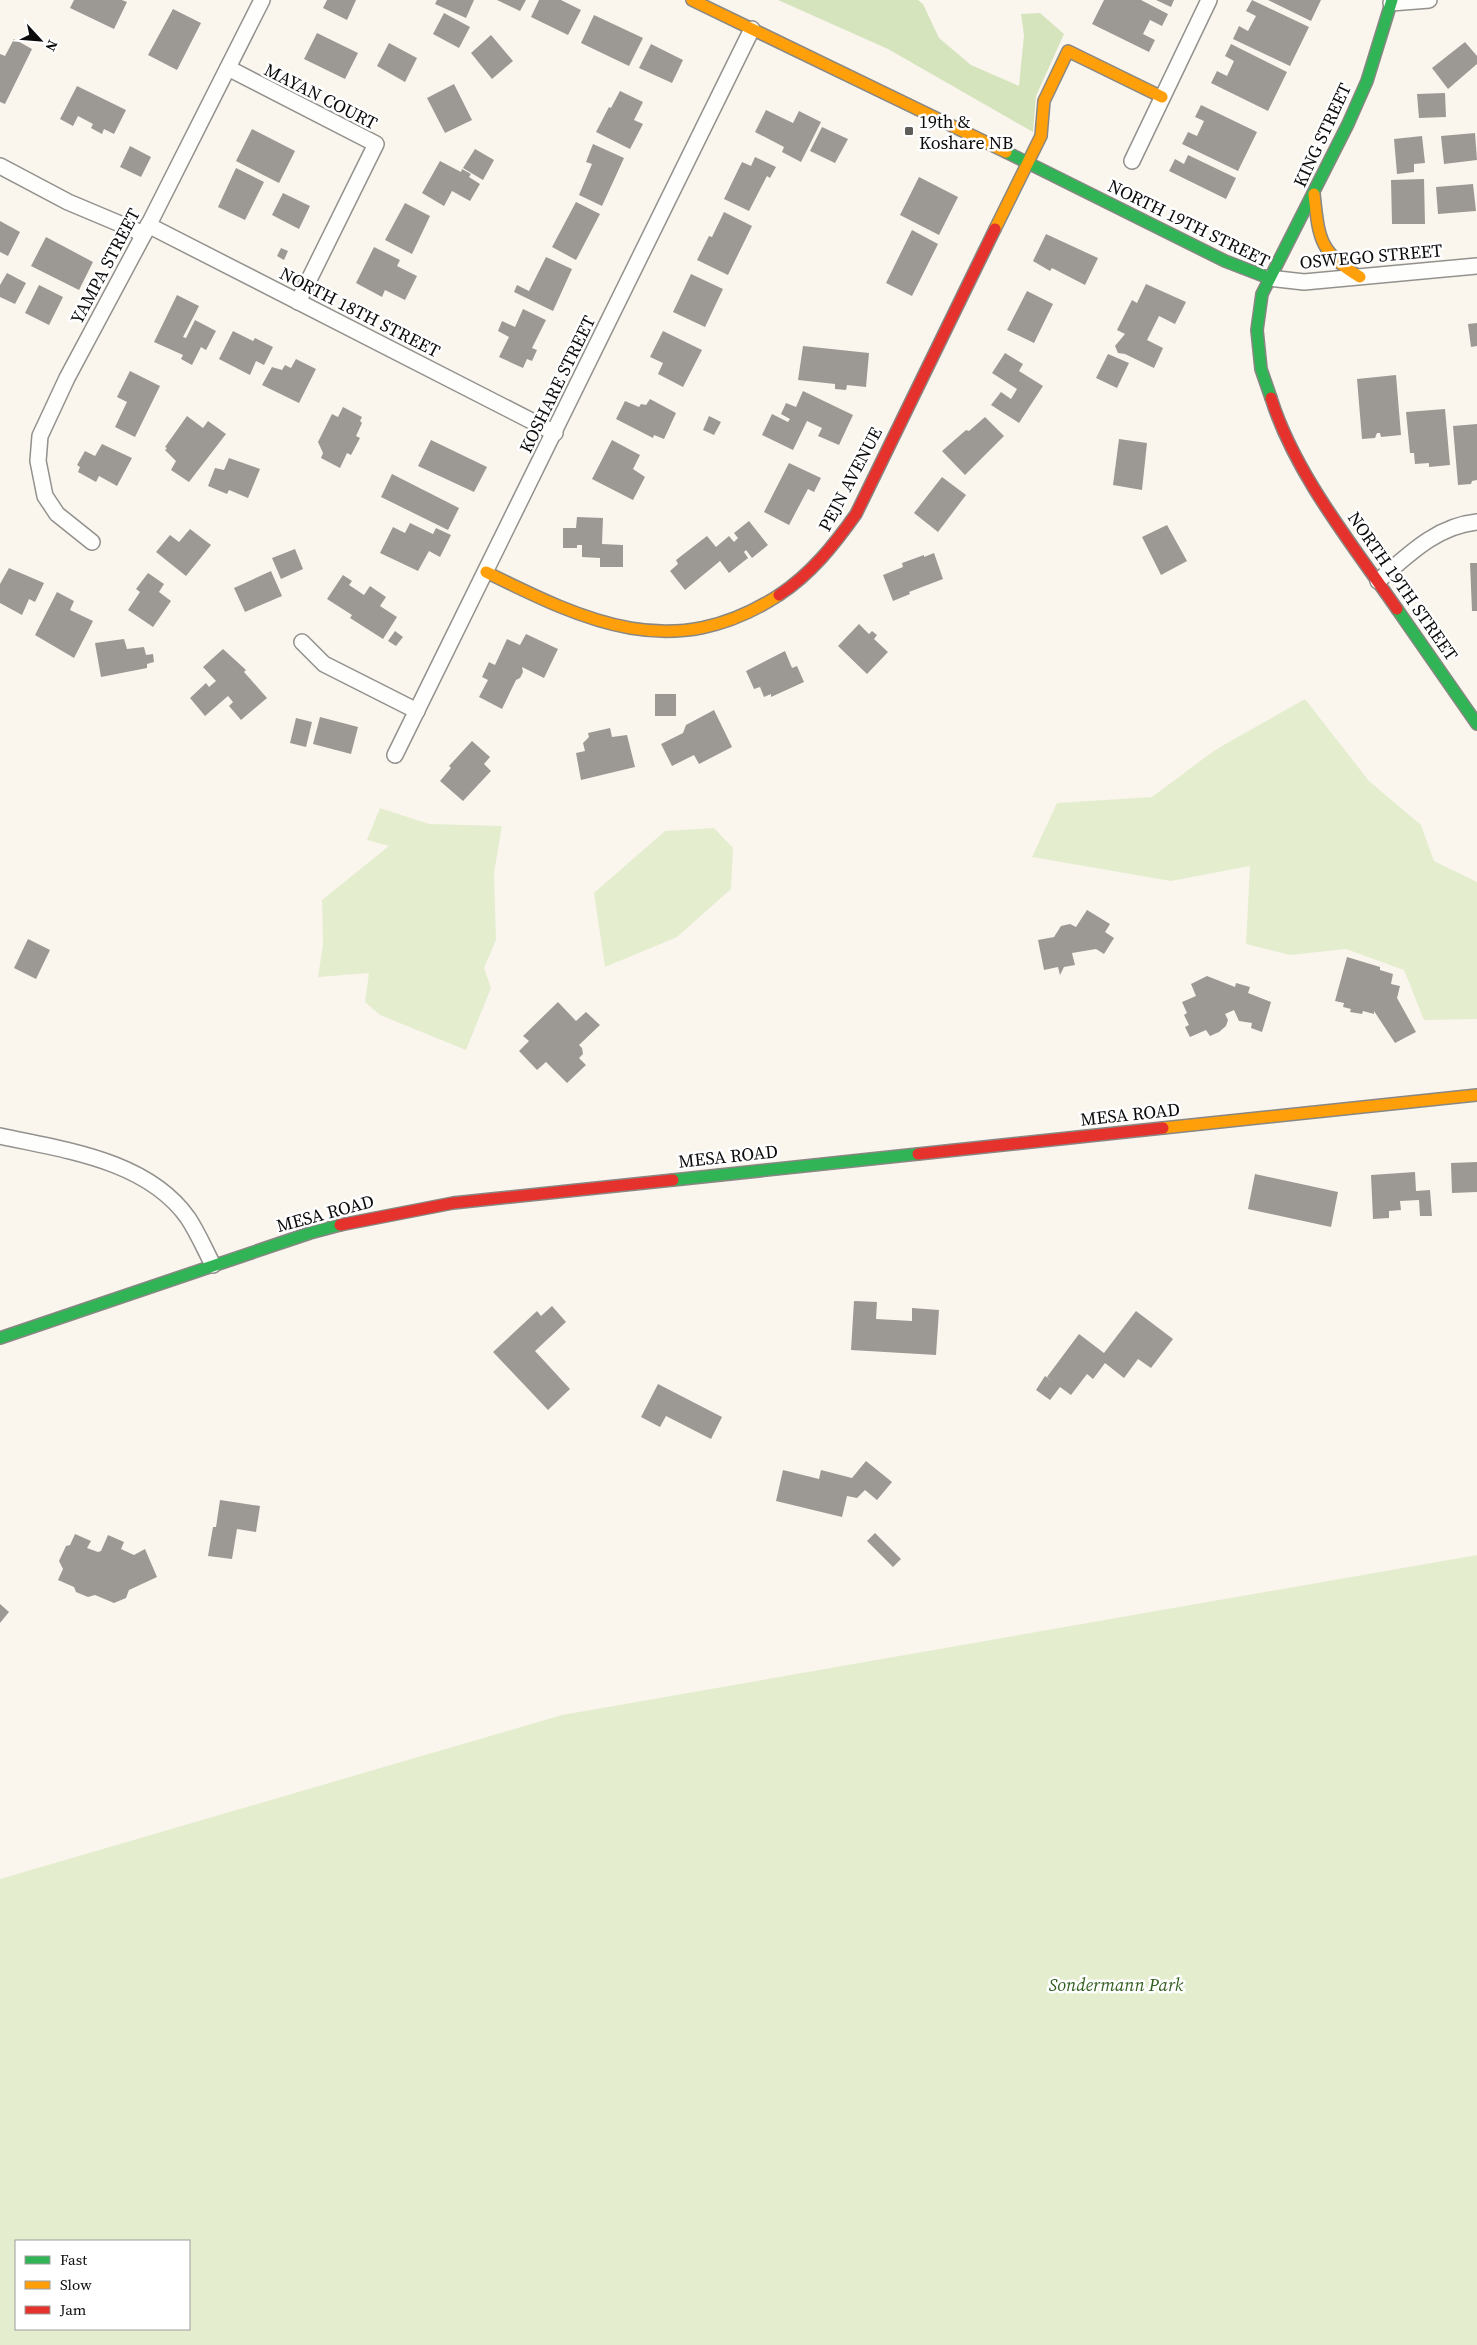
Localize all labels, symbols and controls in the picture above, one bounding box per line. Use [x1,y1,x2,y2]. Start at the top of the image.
north arrow [15,15,65,65]
text: N [40,37,63,55]
street label: MAYAN COURT [260,57,382,135]
street label: KING STREET [1287,79,1357,191]
place label: 19th & Koshare NB [919,109,1013,155]
marker: 19th & Koshare NB [903,125,915,137]
street label: NORTH 19TH STREET [1104,173,1274,273]
street label: YAMPA STREET [64,204,146,328]
street label: OSWEGO STREET [1299,237,1444,275]
street label: NORTH 18TH STREET [275,261,445,363]
street label: KOSHARE STREET [513,311,601,457]
street label: PEJN AVENUE [812,422,888,536]
street label: NORTH 19TH STREET [1342,506,1464,666]
street label: MESA ROAD [1079,1096,1181,1132]
street label: MESA ROAD [677,1138,779,1174]
street label: MESA ROAD [273,1188,377,1238]
park label: Sondermann Park [1049,1972,1184,1997]
legend [15,2240,190,2330]
text: Fast [60,2249,87,2270]
text: Slow [60,2274,92,2295]
text: Jam [59,2299,87,2320]

